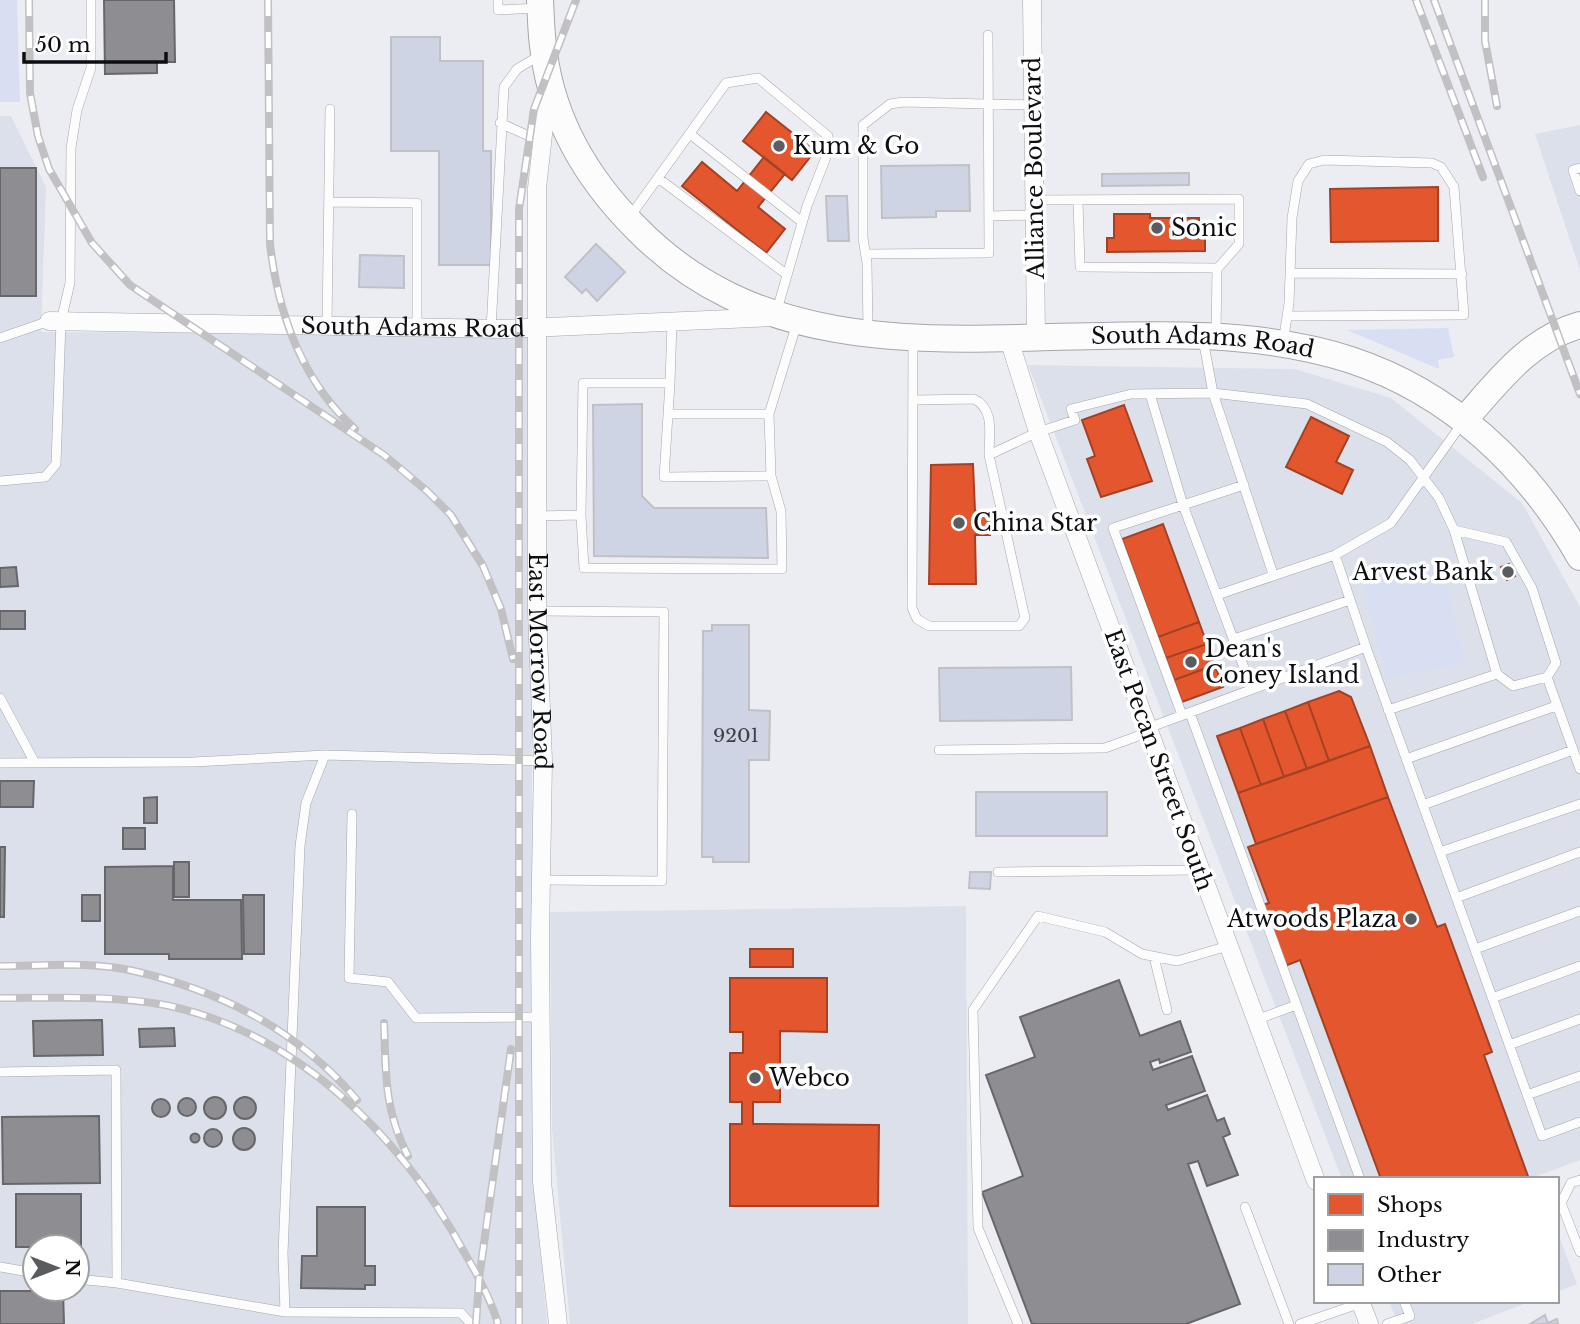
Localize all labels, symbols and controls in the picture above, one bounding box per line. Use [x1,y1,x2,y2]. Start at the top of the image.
scale bar [24,21,166,65]
text: 50 m [35,32,91,58]
street label: Alliance Boulevard [1018,57,1050,280]
place label: Kum & Go [793,132,919,160]
marker: Kum & Go [771,138,787,154]
place label: Sonic [1171,214,1237,242]
marker: Sonic [1149,220,1165,236]
street label: South Adams Road [301,311,526,343]
street label: South Adams Road [1091,321,1317,363]
place label: China Star [973,509,1097,537]
marker: China Star [951,515,967,531]
street label: East Morrow Road [523,552,557,770]
place label: Arvest Bank [1351,558,1495,586]
marker: Arvest Bank [1500,564,1516,580]
street label: East Pecan Street South [1099,625,1220,895]
place label: Dean's Coney Island [1205,635,1359,689]
marker: Dean's Coney Island [1183,654,1199,670]
house number: 9201 [713,724,759,747]
place label: Atwoods Plaza [1226,905,1397,933]
marker: Atwoods Plaza [1403,911,1419,927]
place label: Webco [768,1064,850,1092]
marker: Webco [747,1070,763,1086]
legend [1314,1177,1559,1303]
text: Shops [1377,1192,1443,1218]
text: Industry [1377,1227,1470,1253]
north arrow [21,1233,91,1303]
text: N [61,1259,84,1277]
text: Other [1377,1262,1441,1288]

